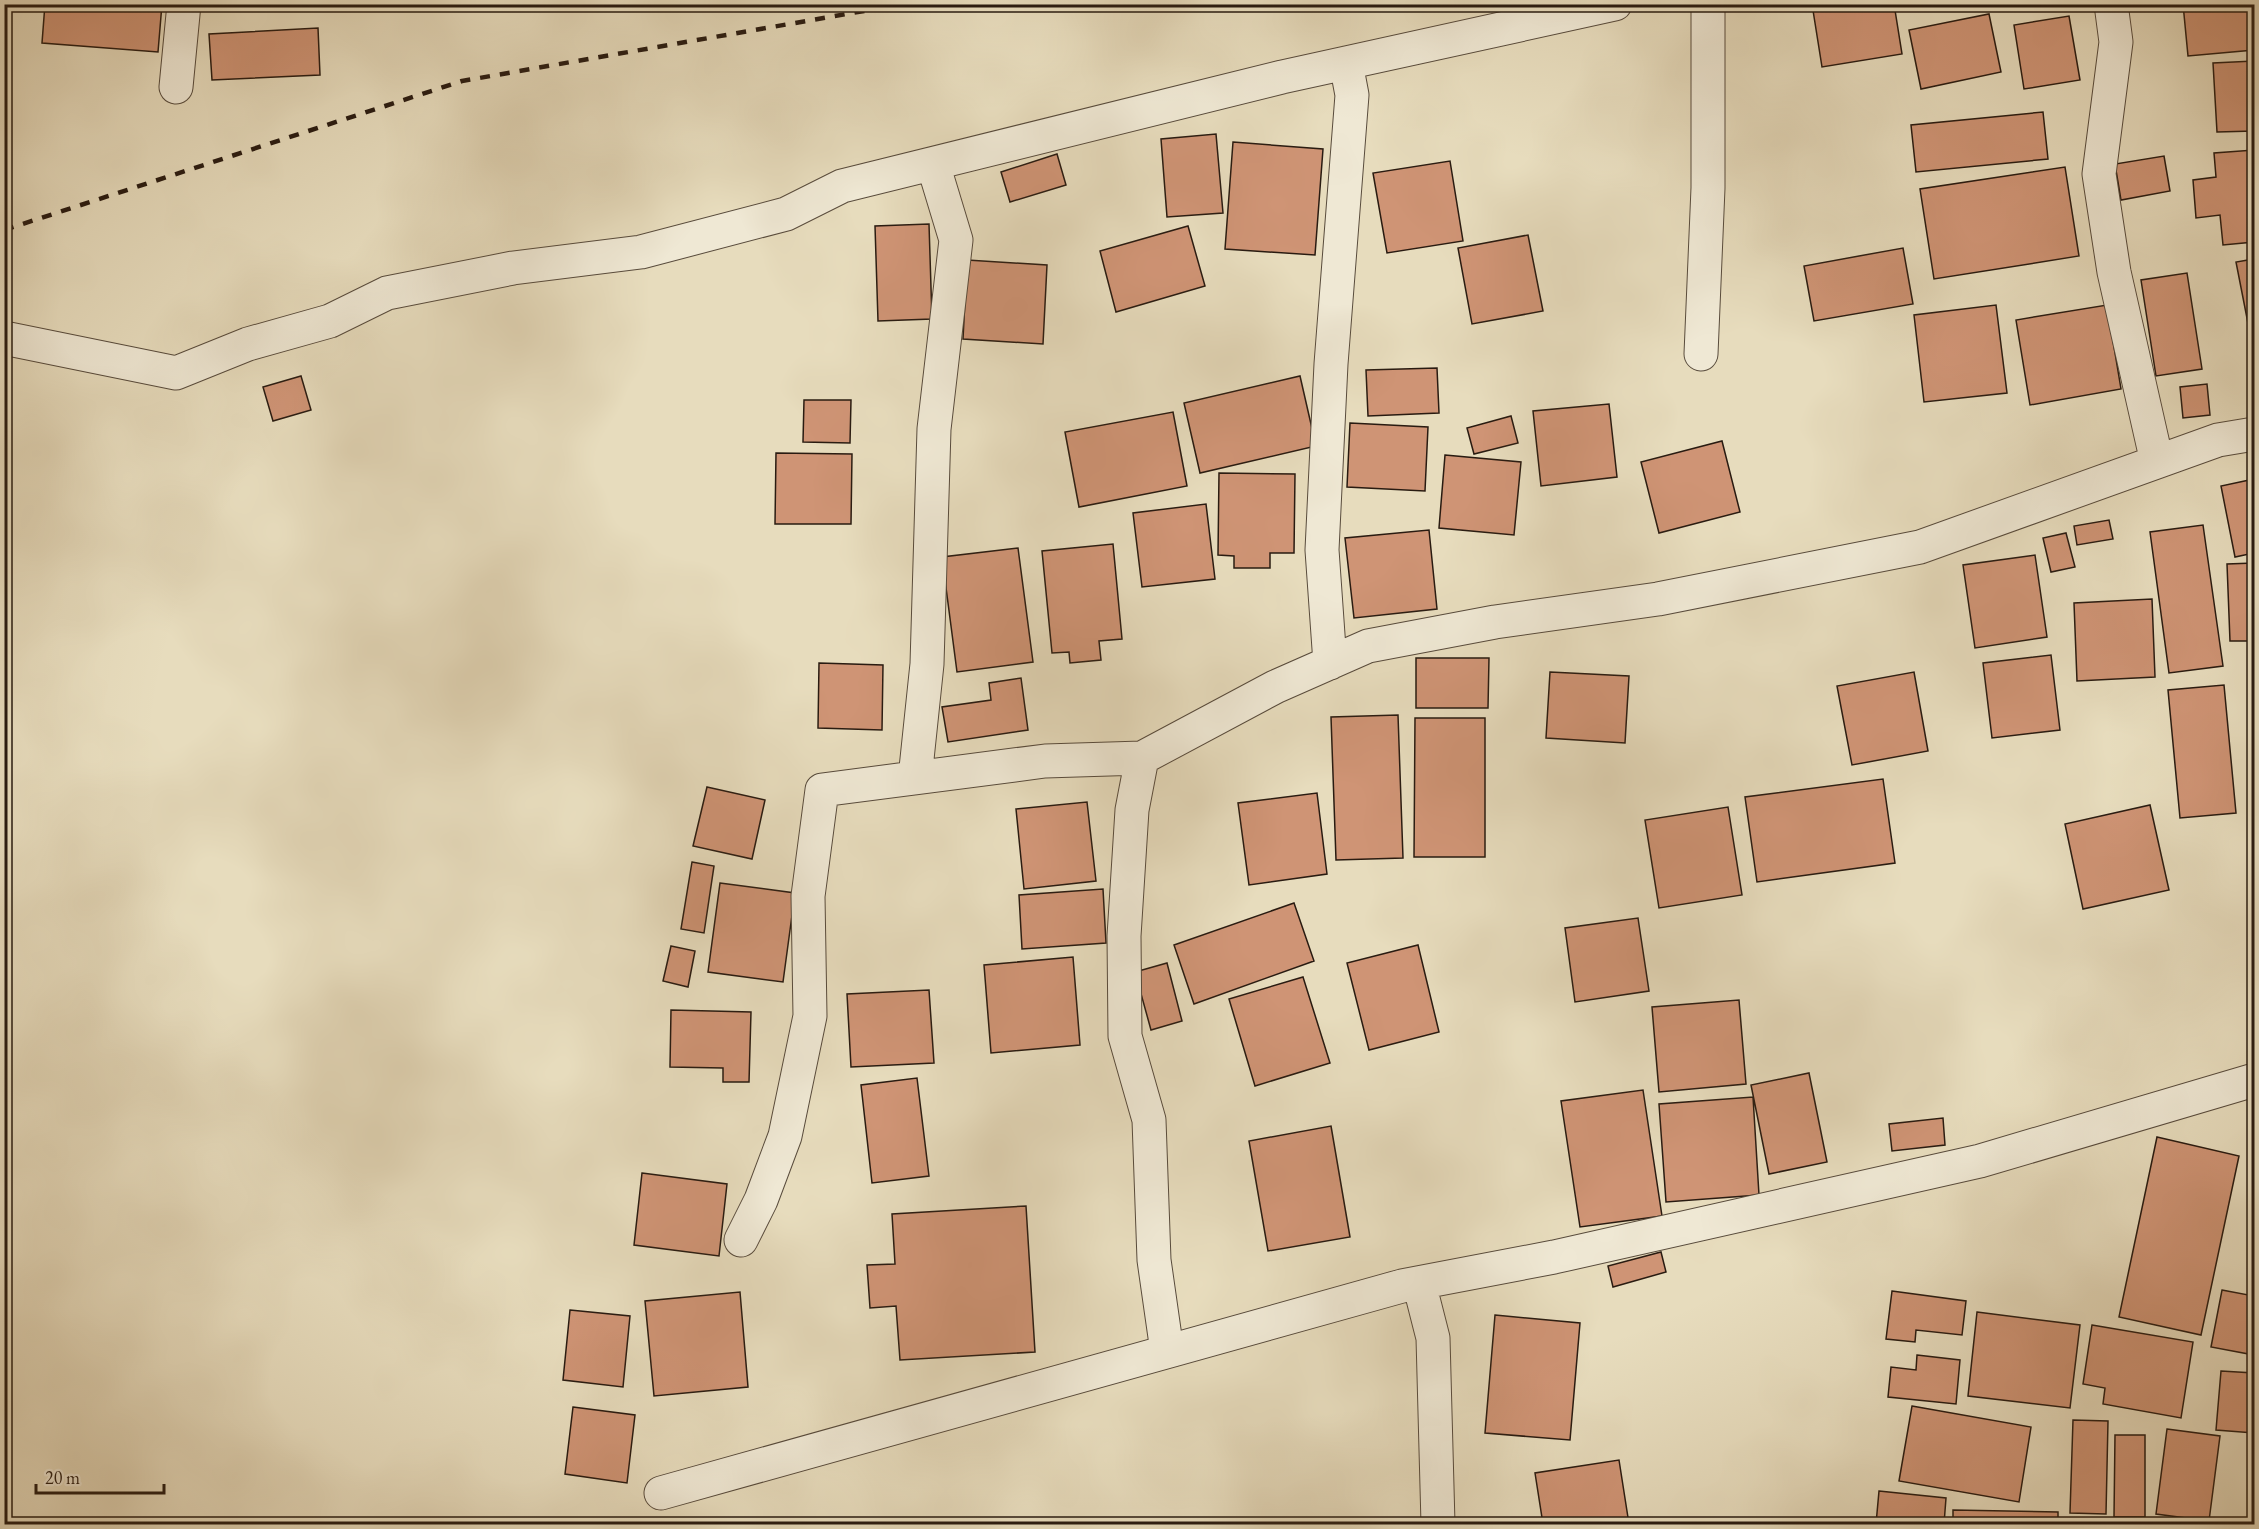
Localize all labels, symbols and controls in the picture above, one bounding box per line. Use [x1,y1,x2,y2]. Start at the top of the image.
scale bar [36,1457,164,1495]
text: 20 m [45,1466,80,1489]

